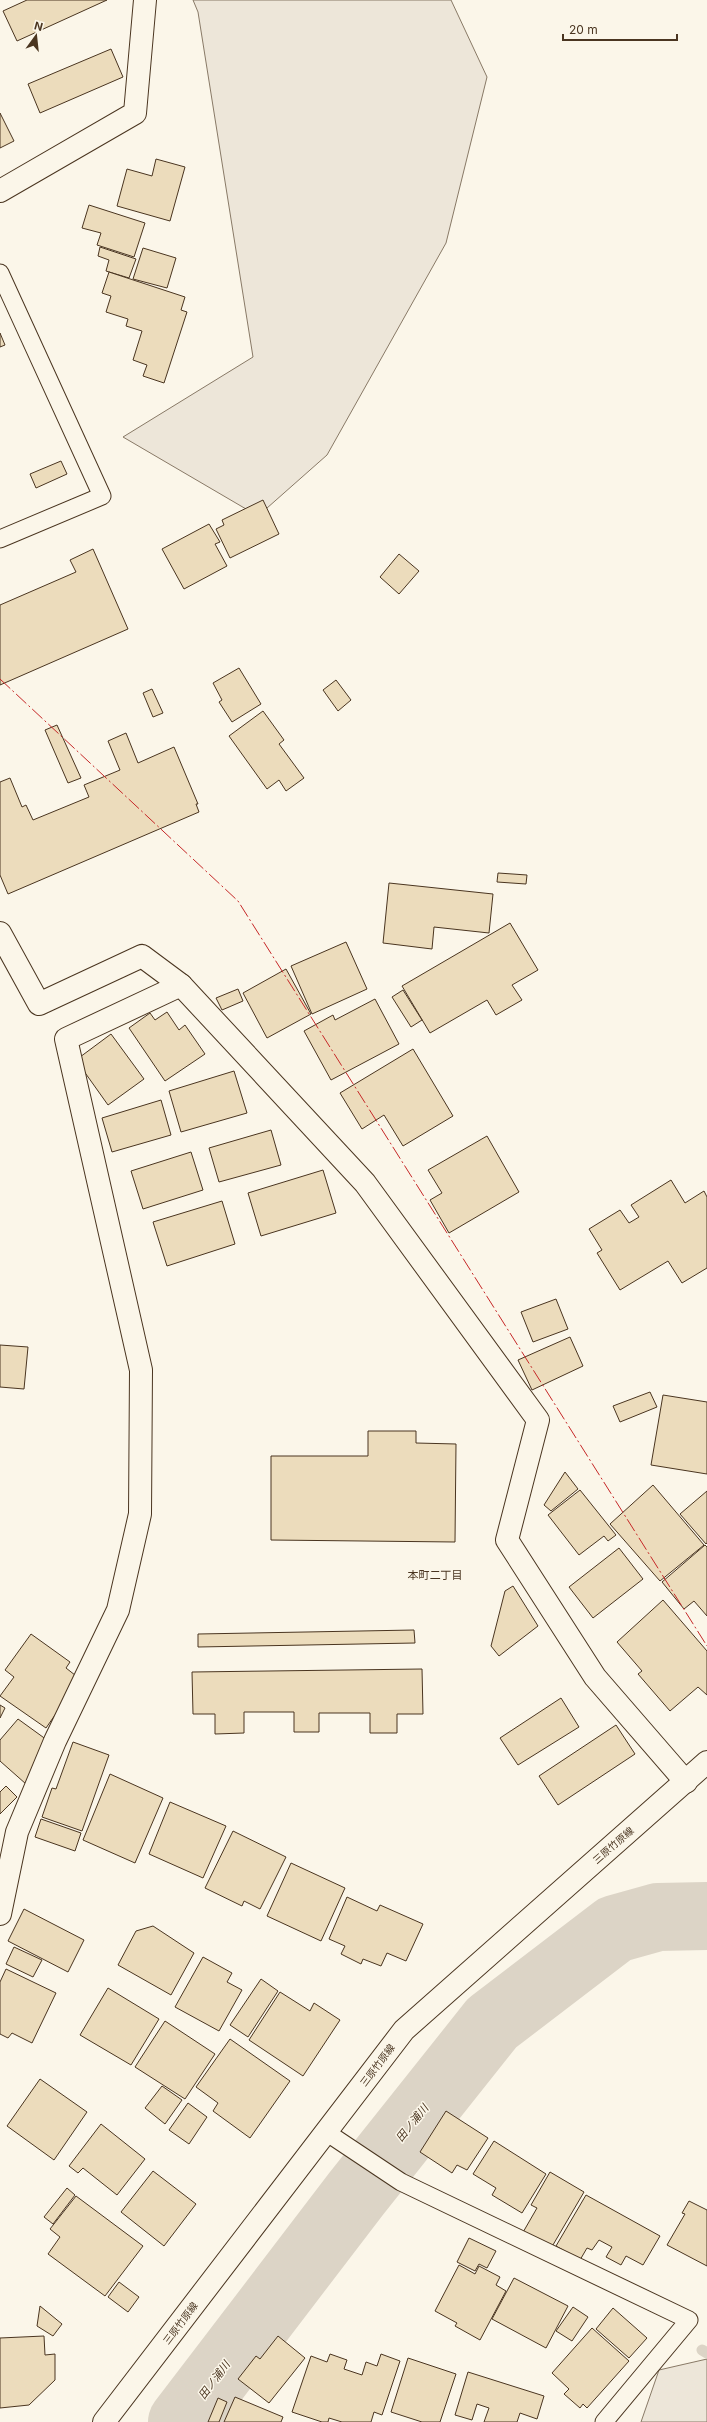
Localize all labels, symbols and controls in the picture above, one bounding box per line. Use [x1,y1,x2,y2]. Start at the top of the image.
north arrow [16,16,56,56]
scale bar [563,16,677,42]
text: N [33,18,44,34]
text: 20 m [569,22,598,37]
district label: 本町二丁目 [408,1568,463,1582]
street label: 三原竹原線 [590,1824,636,1866]
street label: 三原竹原線 [357,2041,397,2089]
water label: 田ノ浦川 [393,2101,432,2145]
street label: 三原竹原線 [160,2299,200,2347]
water label: 田ノ浦川 [195,2357,233,2402]

